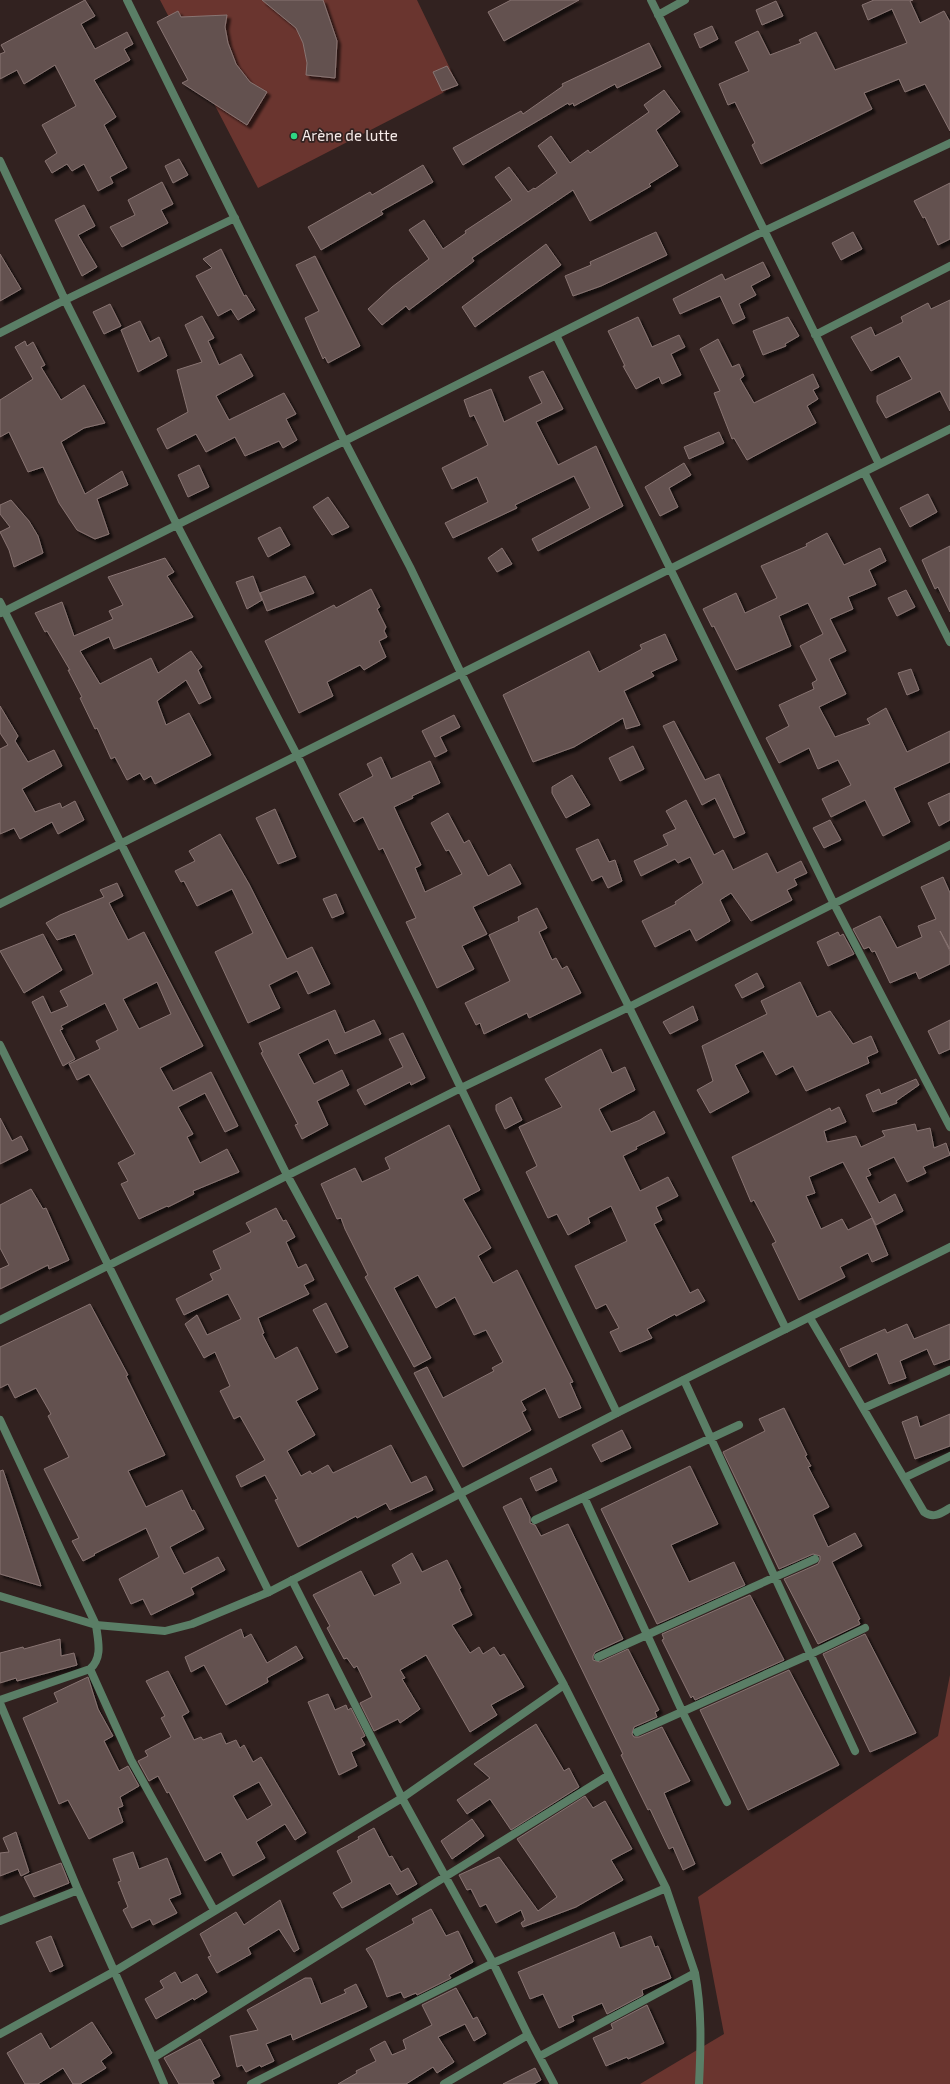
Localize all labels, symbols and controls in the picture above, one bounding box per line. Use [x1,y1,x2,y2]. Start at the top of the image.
place label: Arène de lutte [302,126,398,144]
marker: Arène de lutte [289,131,299,141]

